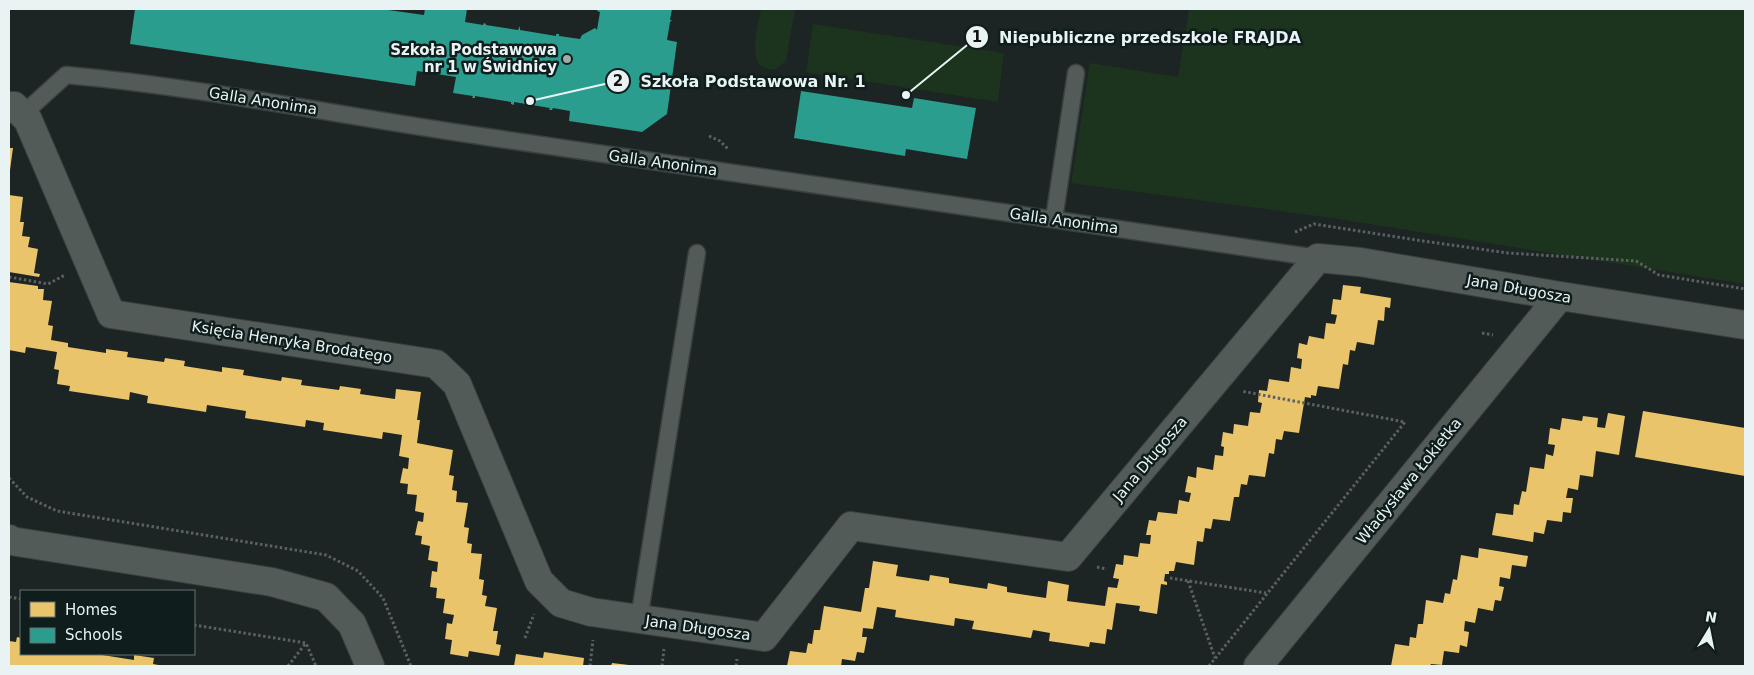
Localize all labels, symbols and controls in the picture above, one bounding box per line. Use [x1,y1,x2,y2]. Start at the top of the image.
callout: Niepubliczne przedszkole FRAJDA [965,22,1311,53]
text: 1 [972,28,982,46]
text: Niepubliczne przedszkole FRAJDA [999,28,1301,47]
place label: Szkoła Podstawowa nr 1 w Świdnicy [390,41,557,76]
marker: Szkoła Podstawowa nr 1 w Świdnicy [561,53,573,65]
callout: Szkoła Podstawowa Nr. 1 [605,66,876,97]
text: 2 [613,72,623,90]
text: Szkoła Podstawowa Nr. 1 [640,72,866,91]
street label: Galla Anonima [207,84,319,118]
street label: Galla Anonima [608,146,718,180]
street label: Galla Anonima [1009,204,1119,238]
street label: Jana Długosza [1464,271,1573,307]
street label: Księcia Henryka Brodatego [190,317,394,367]
street label: Jana Długosza [1108,413,1191,506]
street label: Władysława Łokietka [1352,414,1466,548]
legend [20,590,195,655]
text: Homes [65,601,117,619]
north arrow [1684,605,1734,655]
text: N [1704,608,1718,626]
street label: Jana Długosza [643,612,752,644]
text: Schools [65,626,123,644]

